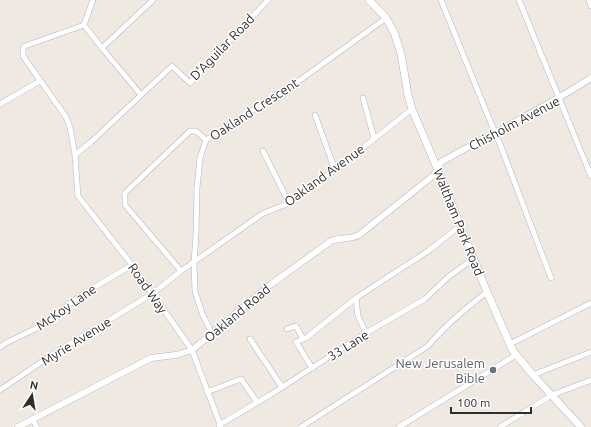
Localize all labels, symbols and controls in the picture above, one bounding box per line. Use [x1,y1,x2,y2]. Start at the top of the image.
street label: D'Aguilar Road [187,11,257,83]
street label: Oakland Crescent [207,75,301,143]
street label: Chisholm Avenue [466,93,562,153]
street label: Oakland Avenue [281,141,367,209]
street label: Waltham Park Road [431,167,487,277]
street label: Road Way [126,260,170,316]
street label: McKoy Lane [33,281,99,333]
street label: Oakland Road [201,281,273,345]
street label: Myrie Avenue [39,314,113,368]
street label: 33 Lane [325,327,371,363]
place label: New Jerusalem Bible [395,356,485,385]
marker: New Jerusalem Bible [488,365,498,375]
north arrow [12,375,52,415]
text: N [29,378,39,392]
scale bar [451,389,531,415]
text: 100 m [457,396,490,409]

